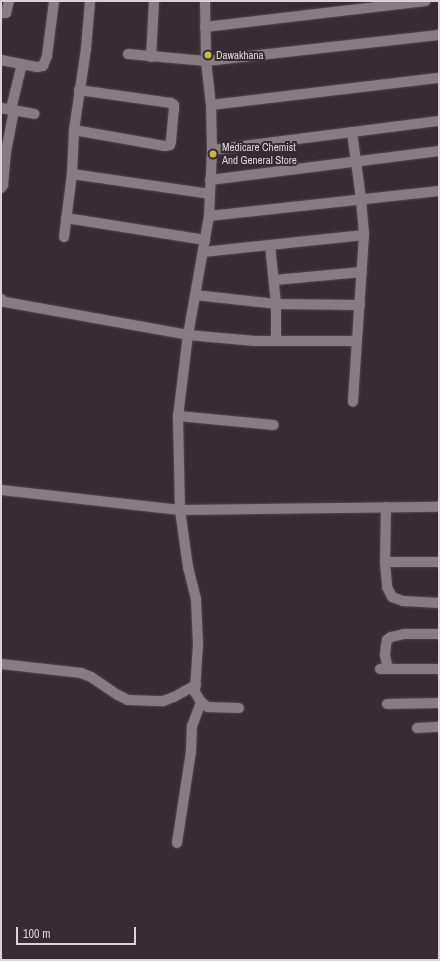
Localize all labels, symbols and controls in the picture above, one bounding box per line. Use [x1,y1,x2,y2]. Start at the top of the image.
place label: Dawakhana [216,48,264,62]
marker: Dawakhana [203,50,213,60]
place label: Medicare Chemist And General Store [222,141,297,167]
marker: Medicare Chemist And General Store [207,148,219,160]
scale bar [18,919,138,945]
text: 100 m [23,926,50,942]

